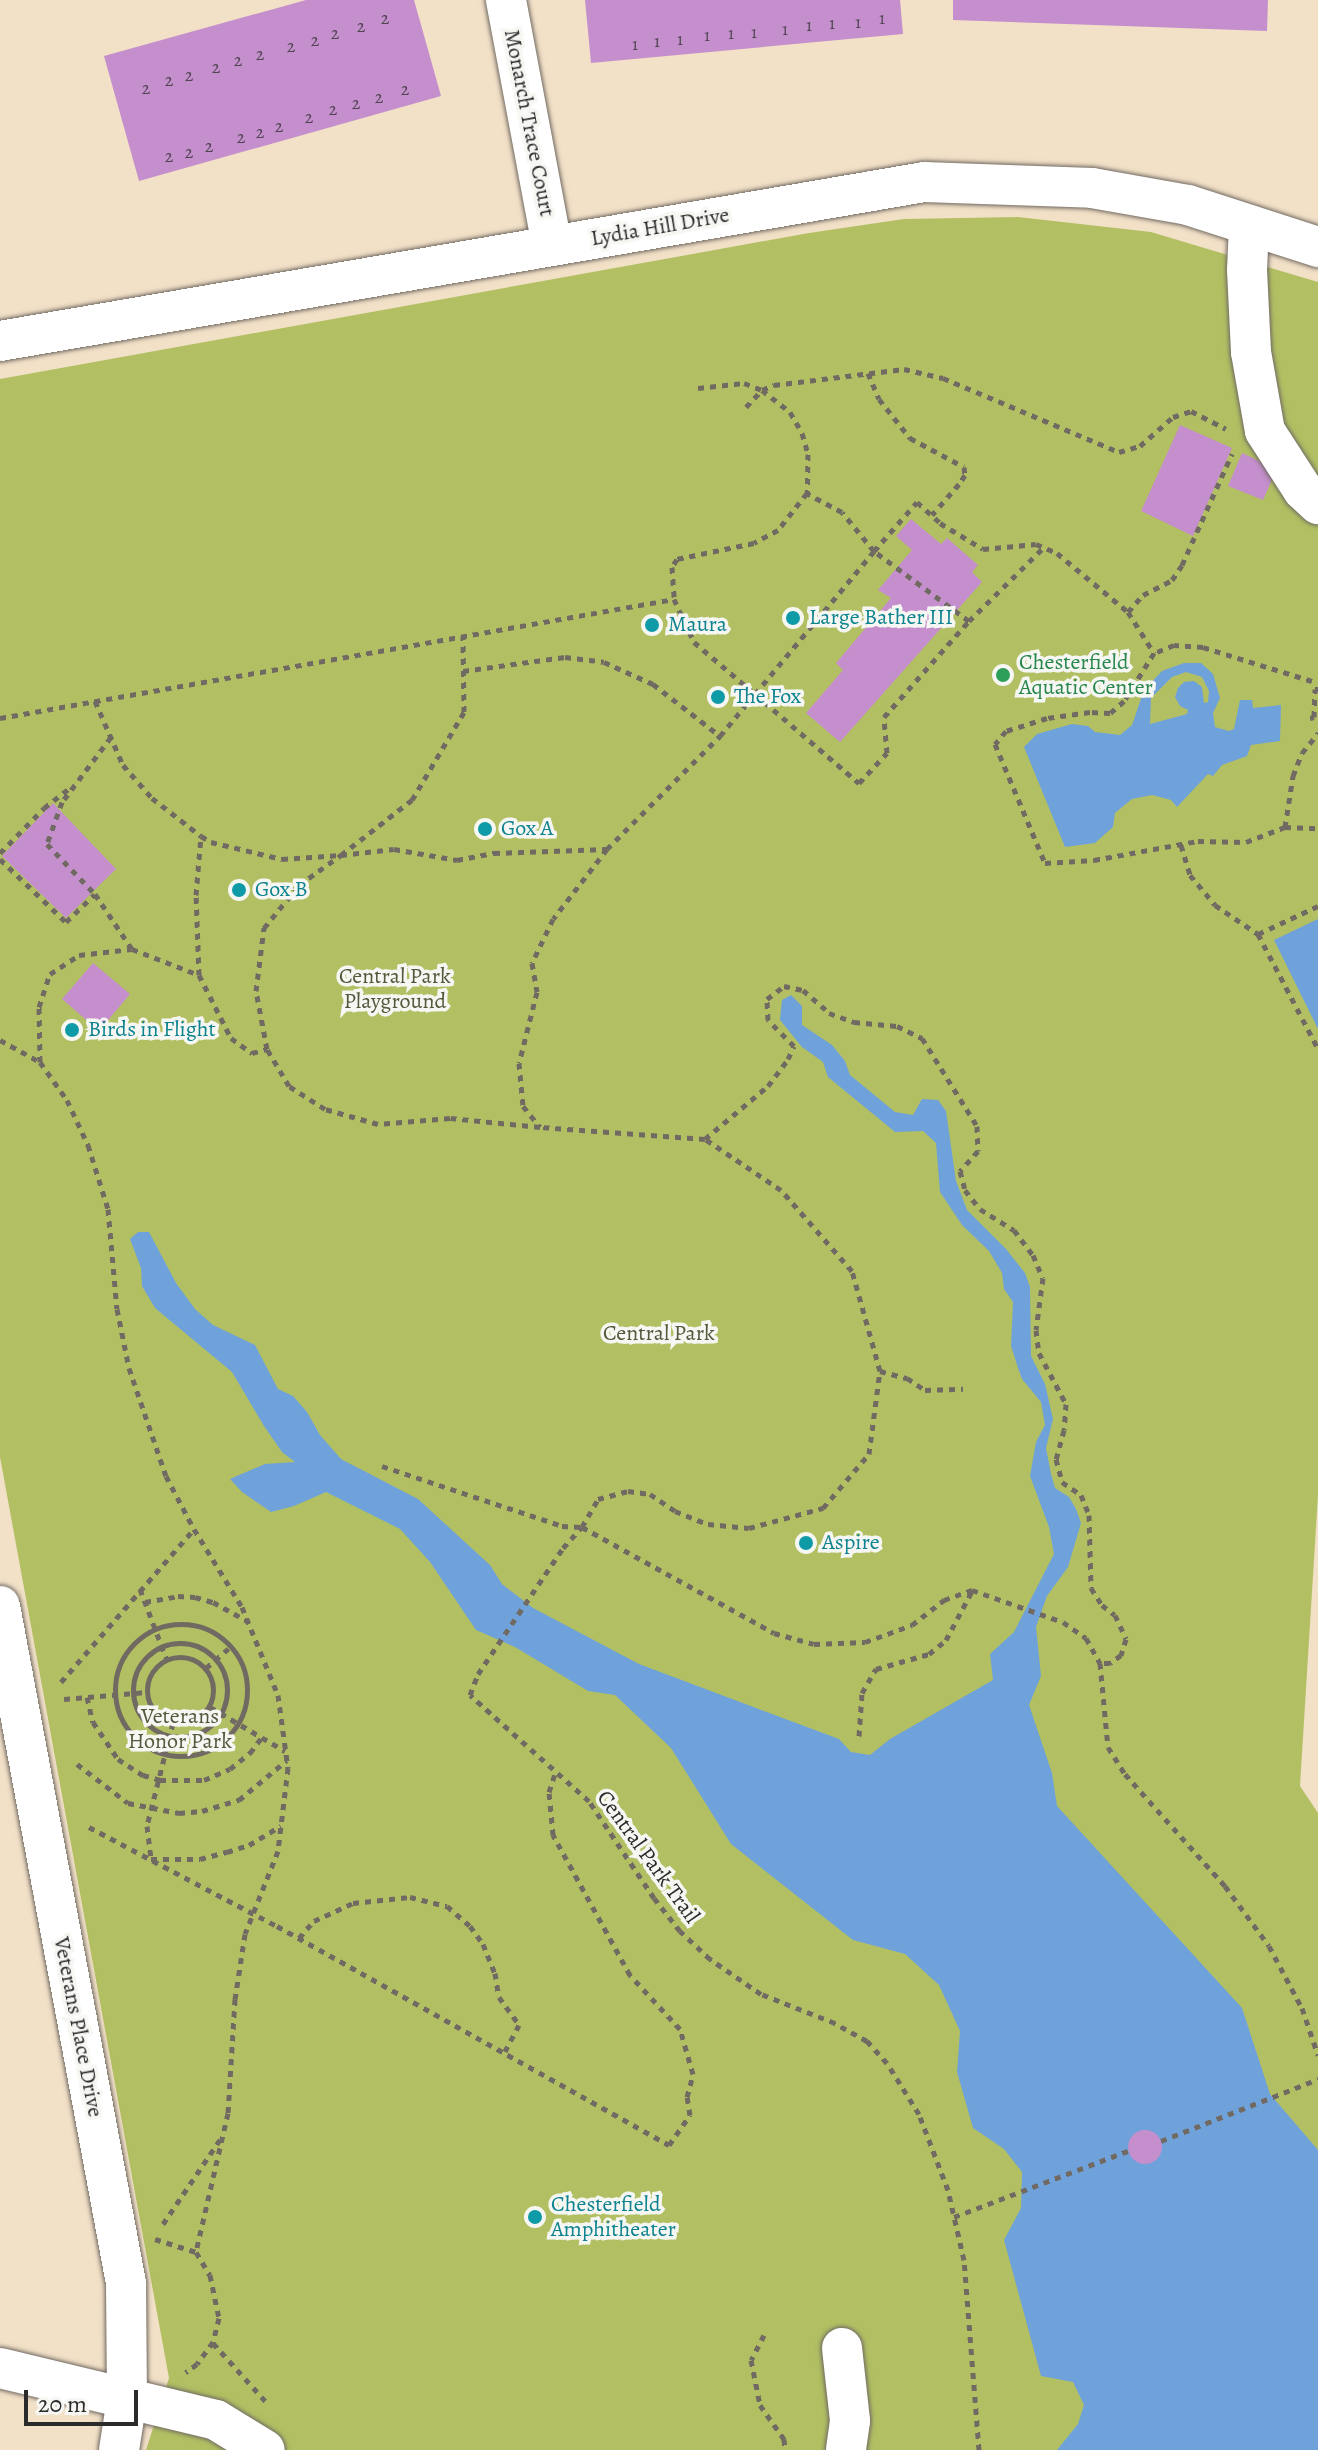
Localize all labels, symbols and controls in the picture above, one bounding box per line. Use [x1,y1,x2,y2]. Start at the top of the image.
house number: 2 [381,7,389,29]
house number: 1 [879,7,885,29]
house number: 1 [855,11,861,33]
house number: 1 [829,12,835,34]
house number: 1 [806,14,812,36]
house number: 2 [357,15,365,37]
house number: 1 [782,18,788,40]
house number: 1 [751,21,757,43]
house number: 2 [331,22,339,44]
house number: 1 [728,22,734,44]
house number: 1 [704,24,710,46]
street label: Monarch Trace Court [498,27,560,219]
house number: 1 [677,28,683,50]
house number: 2 [311,29,319,51]
house number: 1 [654,30,660,52]
house number: 1 [632,33,638,55]
house number: 2 [287,35,295,57]
house number: 2 [256,43,264,65]
house number: 2 [234,49,242,71]
house number: 2 [212,56,220,78]
house number: 2 [185,64,193,86]
house number: 2 [165,69,173,91]
house number: 2 [142,77,150,99]
house number: 2 [401,78,409,100]
house number: 2 [375,86,383,108]
house number: 2 [352,92,360,114]
house number: 2 [329,98,337,120]
house number: 2 [305,106,313,128]
house number: 2 [275,115,283,137]
house number: 2 [256,121,264,143]
house number: 2 [237,126,245,148]
house number: 2 [205,135,213,157]
house number: 2 [185,141,193,163]
house number: 2 [165,145,173,167]
street label: Lydia Hill Drive [589,202,731,252]
place label: Large Bather III [809,605,953,631]
marker: Large Bather III [784,609,802,627]
place label: Maura [668,612,727,638]
marker: Maura [643,616,661,634]
place label: Chesterfield Aquatic Center [1019,649,1153,700]
marker: Chesterfield Aquatic Center [994,666,1012,684]
place label: The Fox [734,684,801,710]
marker: The Fox [709,688,727,706]
place label: Gox A [501,816,553,842]
marker: Gox A [476,820,494,838]
place label: Gox B [255,877,308,903]
marker: Gox B [230,881,248,899]
park label: Central Park Playground [339,963,451,1014]
place label: Birds in Flight [88,1017,216,1043]
marker: Birds in Flight [63,1021,81,1039]
park label: Central Park [603,1321,715,1347]
place label: Aspire [822,1530,880,1556]
marker: Aspire [797,1534,815,1552]
park label: Veterans Honor Park [128,1703,232,1754]
street label: Central Park Trail [591,1785,705,1929]
street label: Veterans Place Drive [48,1935,108,2119]
place label: Chesterfield Amphitheater [551,2191,676,2242]
marker: Chesterfield Amphitheater [526,2208,544,2226]
scale bar [28,2374,142,2424]
text: 20 m [38,2388,87,2420]

